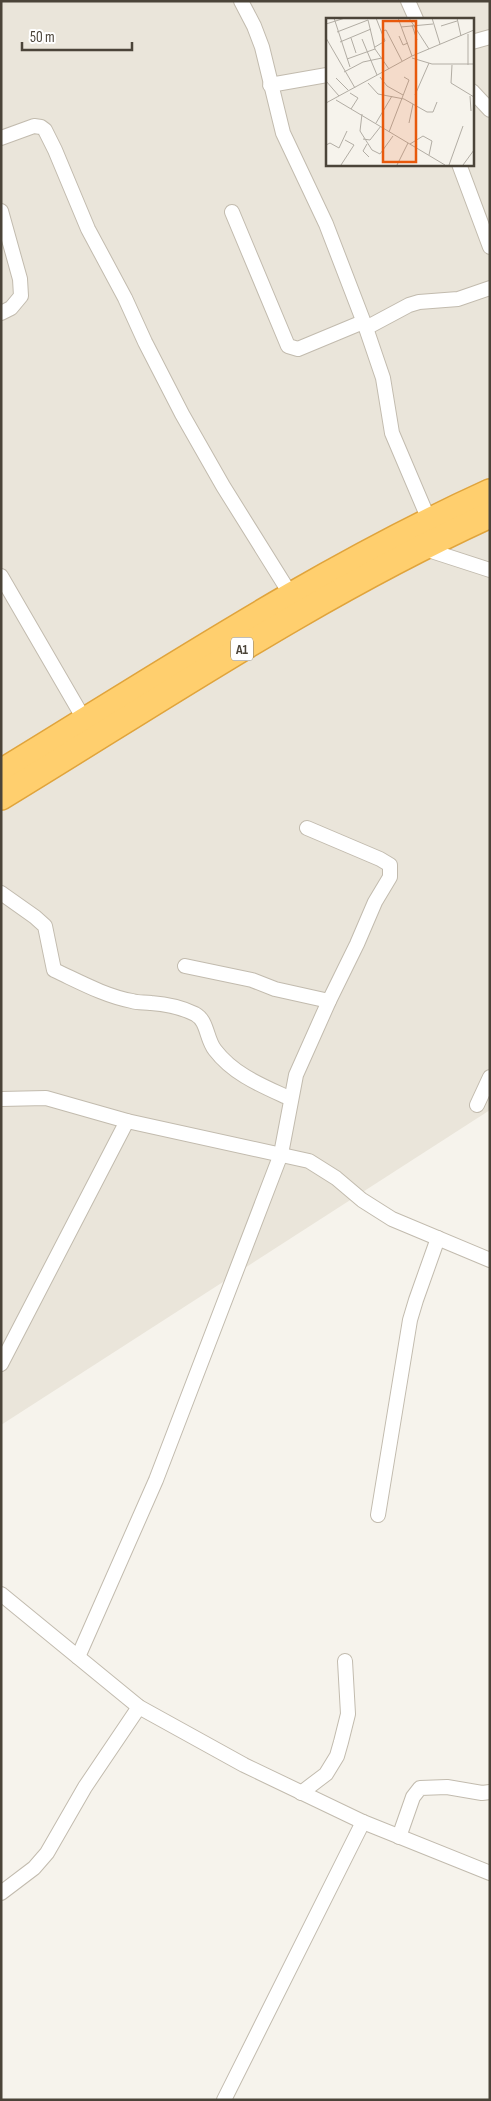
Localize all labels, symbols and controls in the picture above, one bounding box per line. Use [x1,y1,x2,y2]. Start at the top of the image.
inset map [326,18,474,165]
scale bar [22,20,132,52]
text: 50 m [30,28,55,47]
road number: A1 [231,638,253,661]

